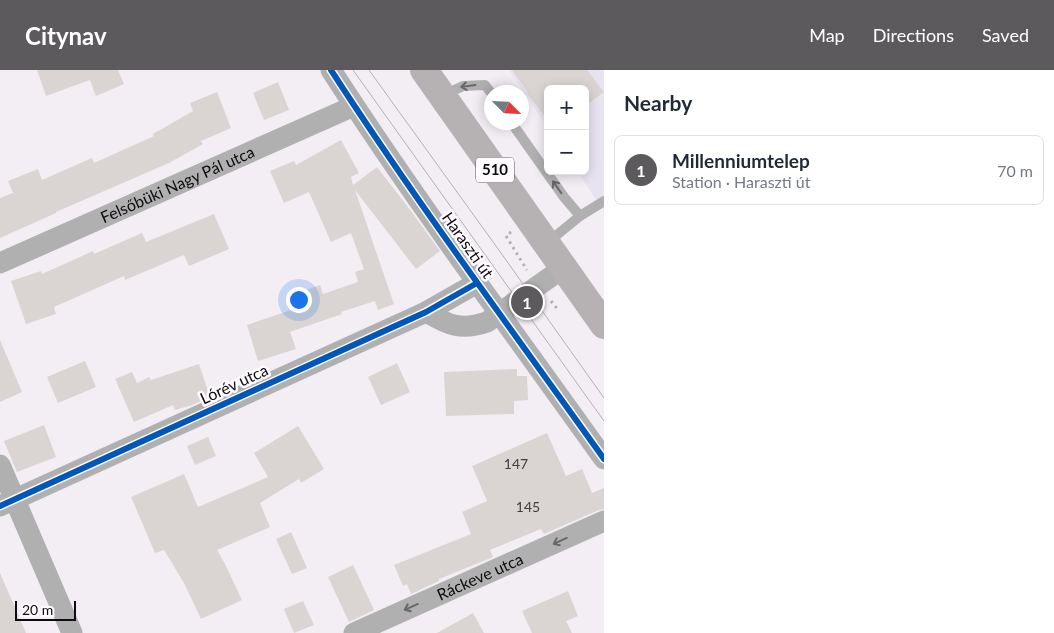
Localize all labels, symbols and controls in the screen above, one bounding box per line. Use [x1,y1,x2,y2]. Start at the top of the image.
text: Citynav [25,21,107,50]
text: Map [809,24,845,46]
text: Directions [873,24,954,46]
text: Saved [982,24,1029,46]
one-way arrow [461,82,477,92]
north arrow [484,85,529,130]
map controls [544,85,589,175]
button: + [544,85,589,130]
text: Nearby [624,90,692,115]
button: − [544,130,589,175]
street label: Felsőbüki Nagy Pál utca [97,142,257,226]
text: Millenniumtelep [672,149,810,172]
road number: 510 [476,158,514,182]
text: 1 [636,161,646,180]
text: 70 m [997,161,1033,180]
text: Station · Haraszti út [672,172,810,191]
one-way arrow [552,180,562,194]
street label: Haraszti út [439,208,498,282]
pin: 1 [511,283,543,321]
your location [286,287,312,313]
street label: Lórév utca [197,360,271,408]
house number: 147 [504,455,528,472]
house number: 145 [516,498,540,515]
one-way arrow [553,536,568,546]
street label: Ráckeve utca [434,549,526,604]
scale bar [15,598,76,621]
text: 20 m [22,601,53,618]
one-way arrow [404,603,419,613]

